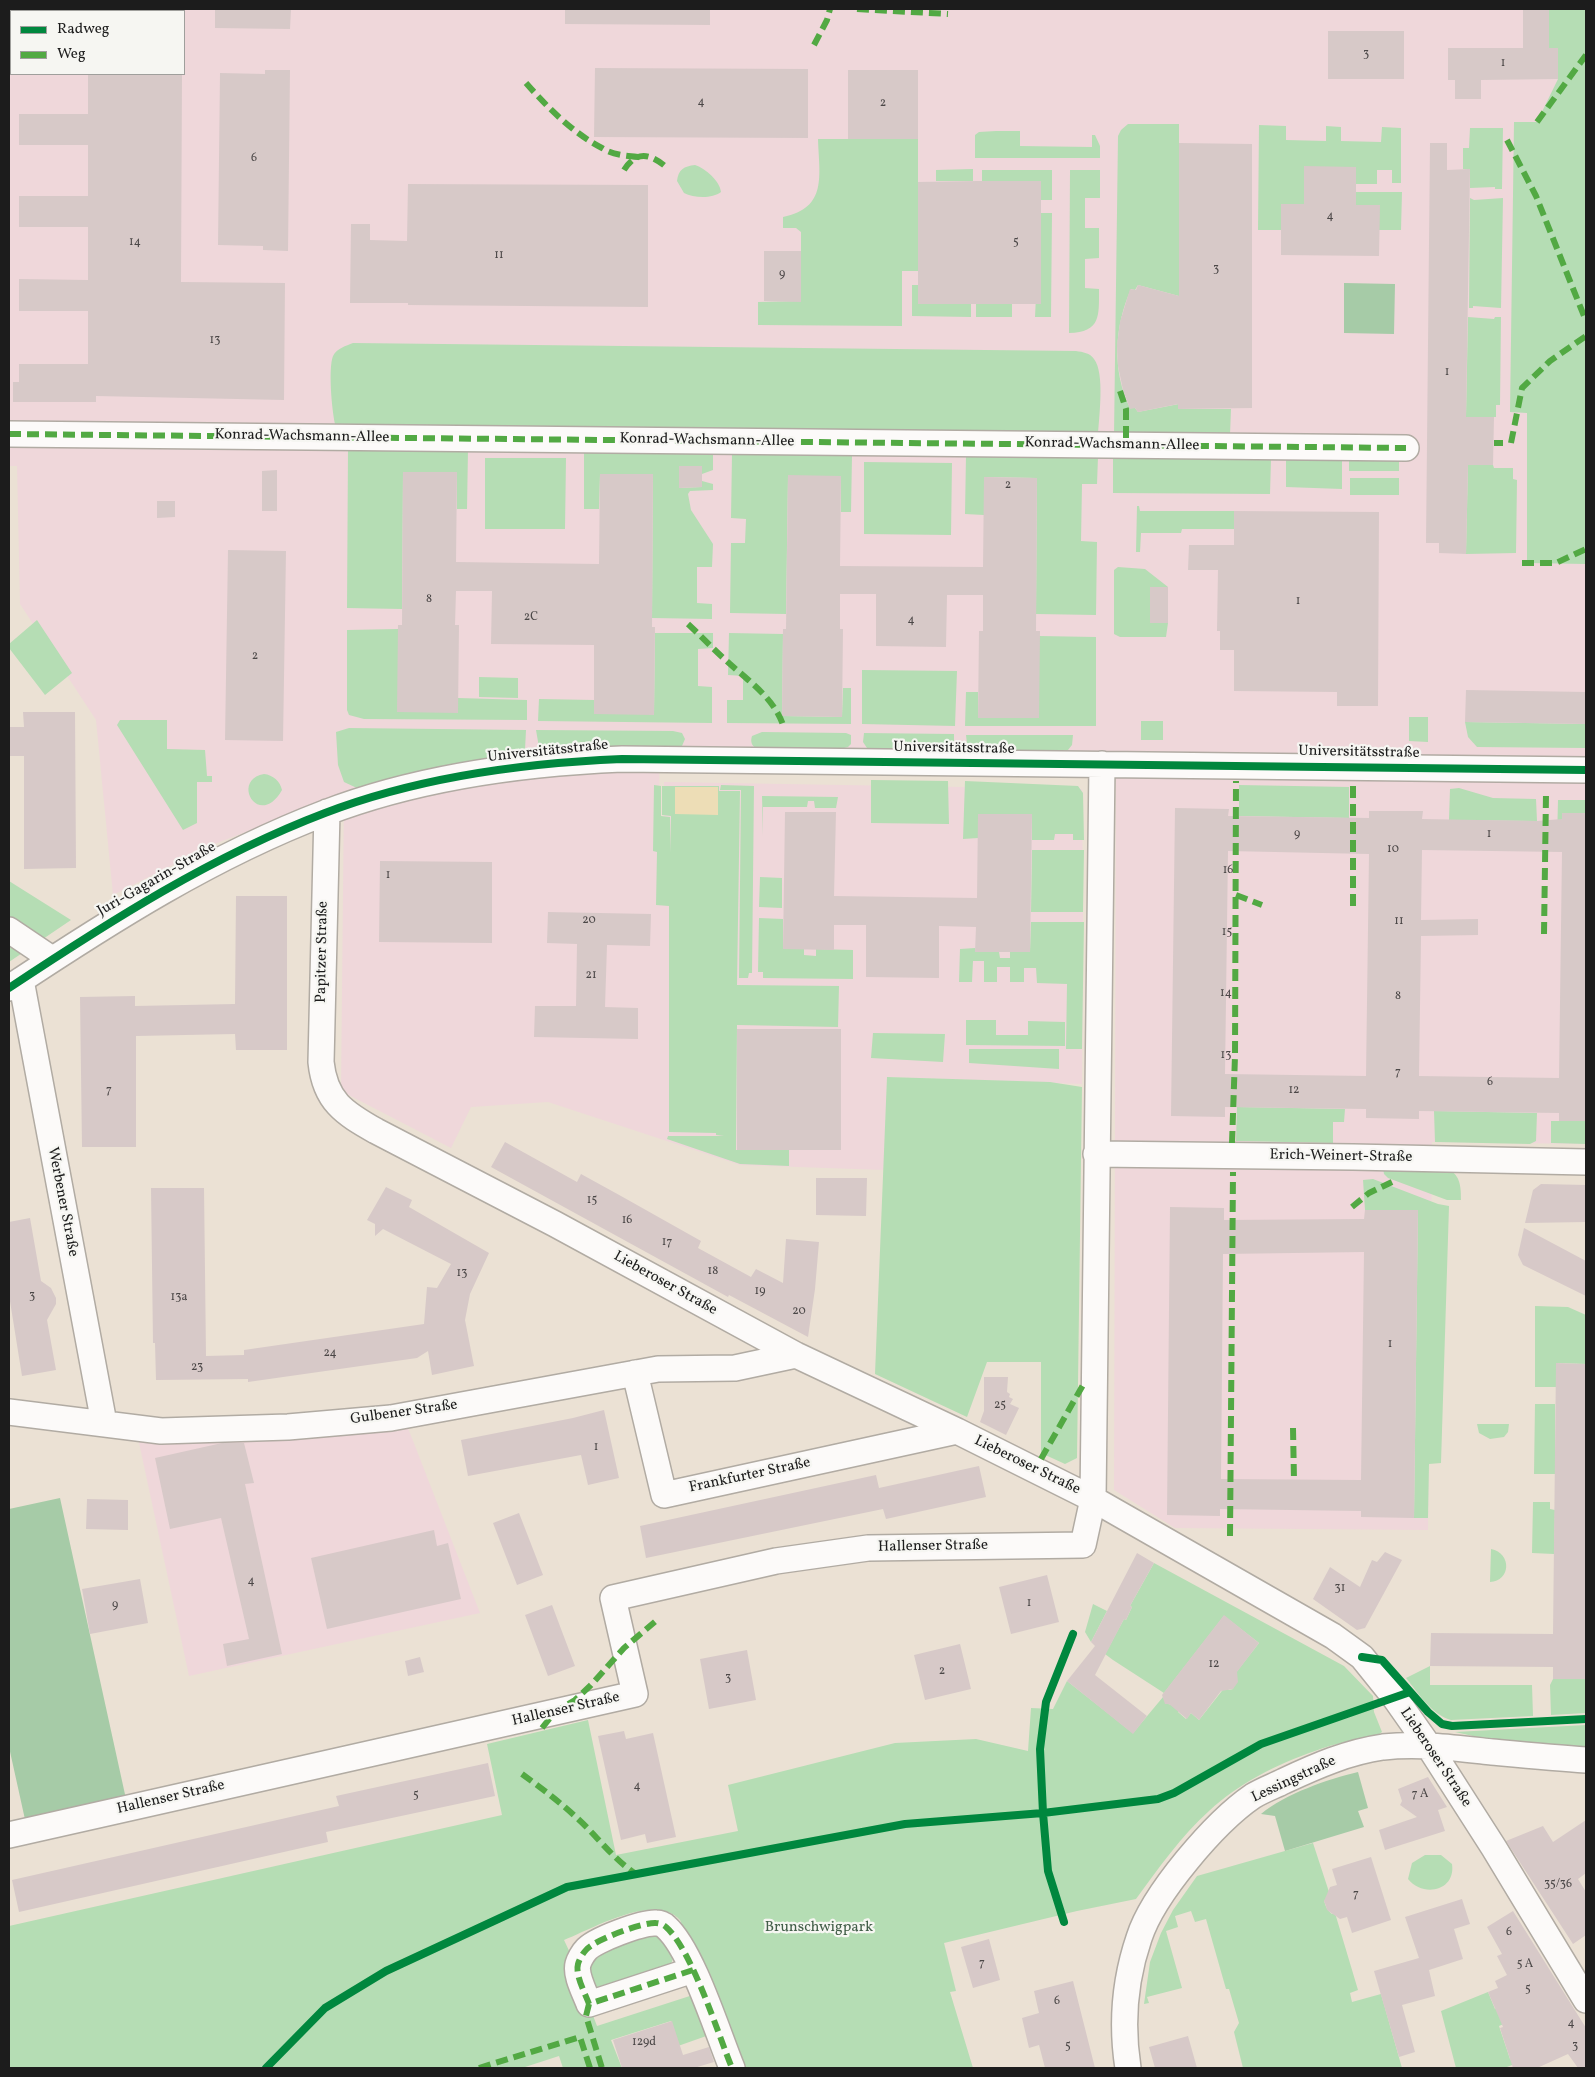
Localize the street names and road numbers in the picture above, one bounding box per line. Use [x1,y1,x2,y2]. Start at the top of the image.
street label: Konrad-Wachsmann-Allee [214,426,390,448]
street label: Konrad-Wachsmann-Allee [619,430,795,452]
street label: Konrad-Wachsmann-Allee [1024,434,1200,456]
street label: Universitätsstraße [487,737,609,767]
street label: Universitätsstraße [893,739,1015,759]
street label: Universitätsstraße [1298,743,1420,763]
street label: Juri-Gagarin-Straße [95,839,219,921]
street label: Papitzer Straße [313,901,333,1003]
street label: Werbener Straße [43,1146,81,1258]
street label: Erich-Weinert-Straße [1269,1147,1413,1167]
street label: Lieberoser Straße [610,1248,720,1320]
street label: Gulbener Straße [349,1397,459,1429]
street label: Lieberoser Straße [971,1433,1083,1499]
street label: Frankfurter Straße [688,1454,812,1498]
street label: Hallenser Straße [878,1537,988,1557]
street label: Hallenser Straße [510,1689,622,1731]
street label: Lieberoser Straße [1395,1705,1475,1811]
street label: Lessingstraße [1249,1753,1339,1807]
street label: Hallenser Straße [115,1777,227,1819]

